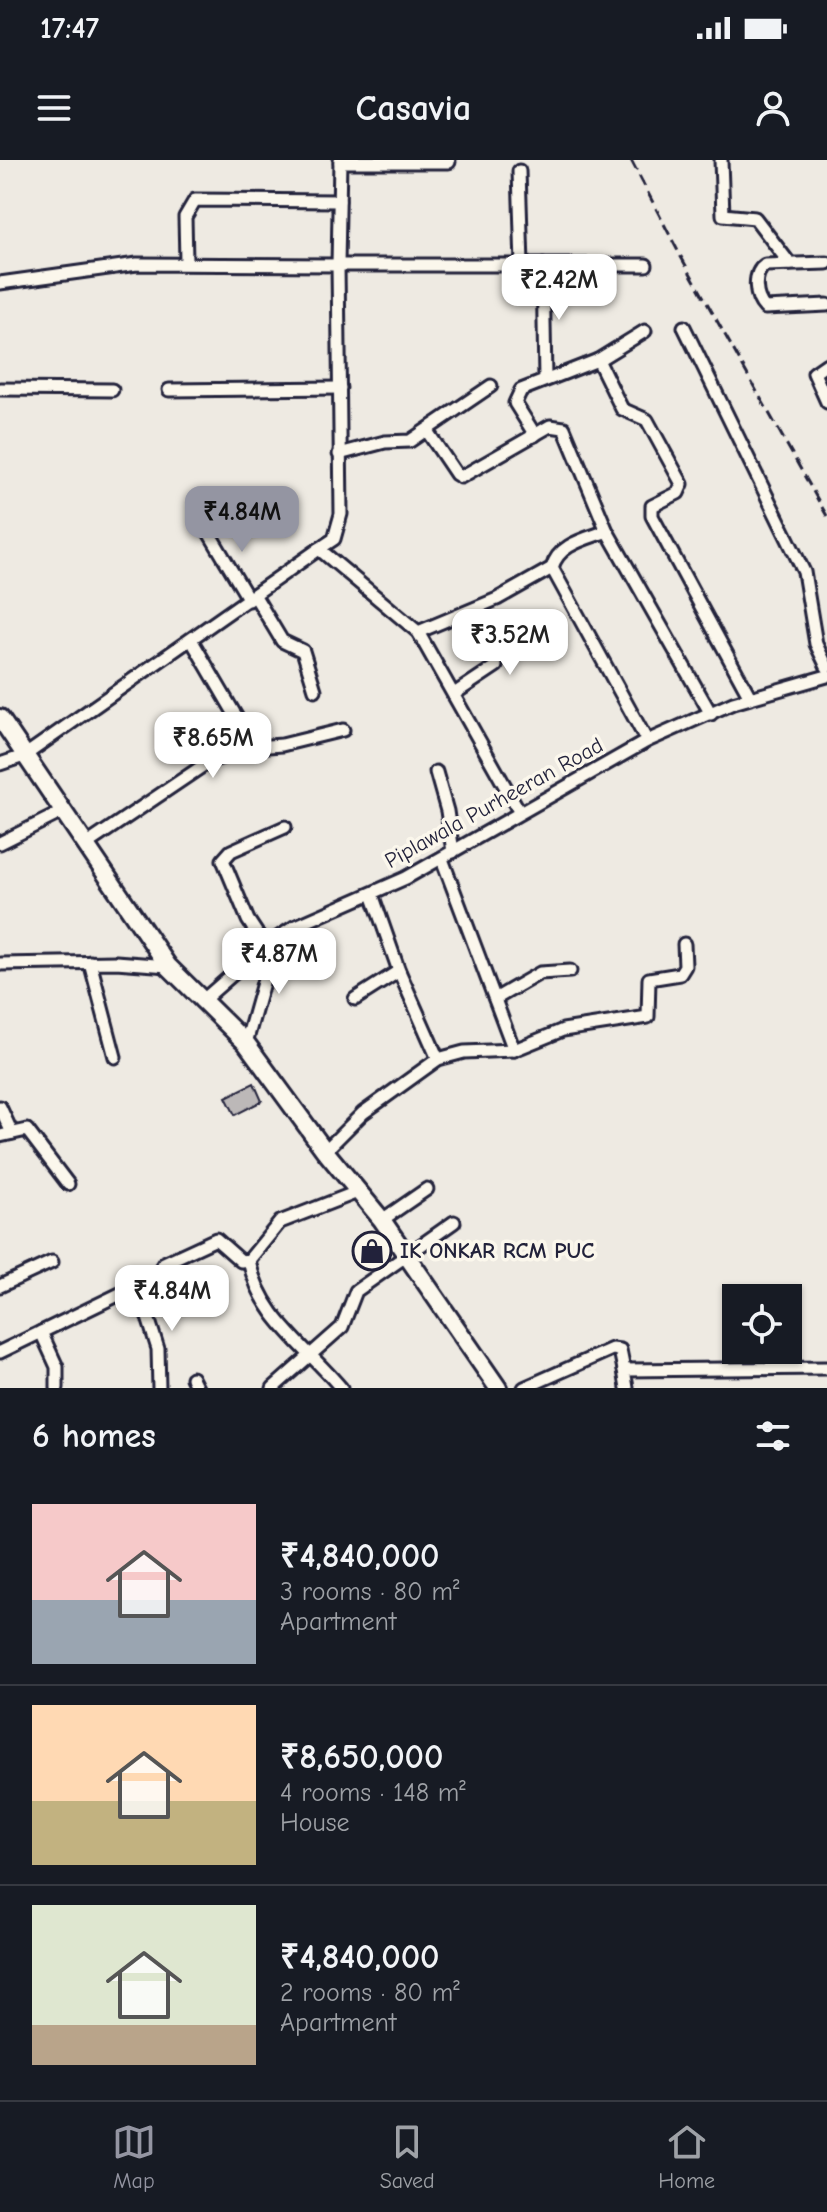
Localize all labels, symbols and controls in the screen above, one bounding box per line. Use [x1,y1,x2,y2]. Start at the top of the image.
text: 17:47 [40,11,99,46]
icon: menu [32,86,76,130]
icon: person [751,86,795,130]
text: Casavia [356,88,471,129]
pin: ₹2.42M [494,254,624,322]
text: ₹2.42M [520,265,598,295]
pin: ₹4.84M [177,486,307,554]
text: ₹4.84M [203,497,281,527]
pin: ₹3.52M [445,609,575,677]
text: ₹3.52M [470,620,550,650]
pin: ₹8.65M [148,712,278,780]
text: ₹8.65M [172,723,254,753]
street label: Piplawala Purheeran Road [380,732,608,874]
pin: ₹4.87M [214,928,344,996]
text: ₹4.87M [240,939,318,969]
shop icon: IK ONKAR RCM PUC [351,1230,393,1272]
place label: IK ONKAR RCM PUC [400,1238,594,1264]
pin: ₹4.84M [107,1265,237,1333]
text: ₹4.84M [133,1276,211,1306]
map controls [722,1284,802,1364]
button: locate [722,1284,802,1364]
icon: filters [751,1414,795,1458]
text: 6 homes [32,1416,156,1456]
icon: home [96,1536,192,1632]
text: ₹4,840,000 [280,1536,440,1576]
text: 3 rooms · 80 m² [280,1577,459,1607]
text: Apartment [280,1607,396,1637]
icon: home [96,1737,192,1833]
text: ₹8,650,000 [280,1737,443,1777]
text: 4 rooms · 148 m² [280,1778,466,1808]
text: House [280,1808,350,1838]
icon: home [96,1937,192,2033]
text: ₹4,840,000 [280,1937,440,1977]
text: 2 rooms · 80 m² [280,1978,460,2008]
text: Apartment [280,2008,396,2038]
tab: Map [112,2120,156,2194]
tab: Saved [380,2120,435,2194]
tab: Home [658,2120,715,2194]

